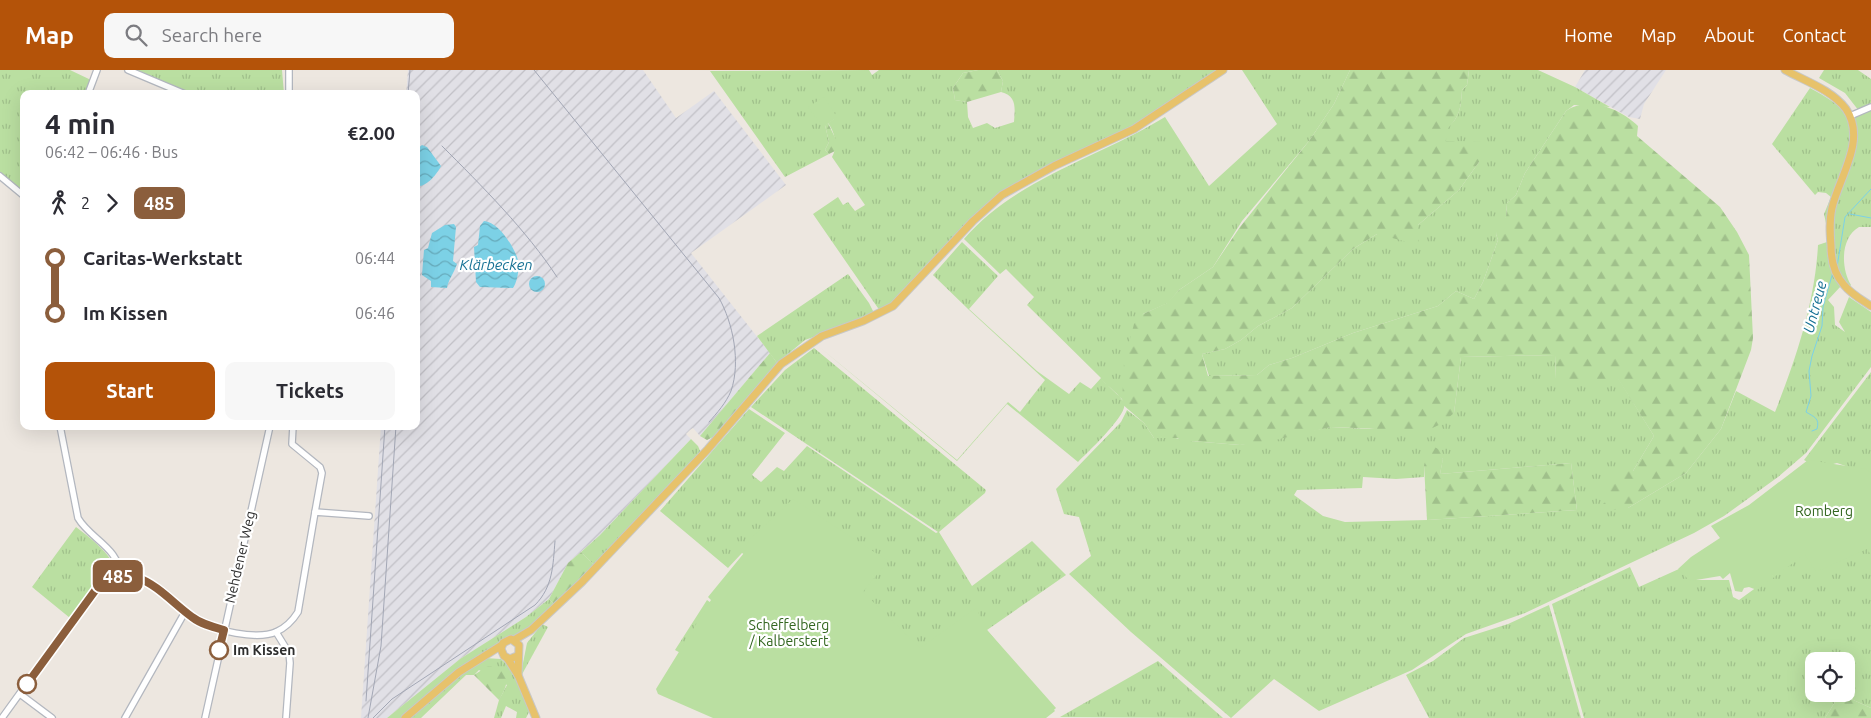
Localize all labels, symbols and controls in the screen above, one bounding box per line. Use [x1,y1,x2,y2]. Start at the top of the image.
search box [104,13,454,58]
icon: search [122,21,150,49]
text: Map [25,22,74,49]
text: Search here [162,24,262,46]
text: Home [1564,25,1613,45]
text: Map [1641,25,1676,45]
text: About [1704,25,1754,45]
text: Contact [1782,25,1846,45]
text: 4 min [45,108,116,139]
text: €2.00 [347,122,395,144]
text: 06:42 – 06:46 · Bus [45,143,178,161]
icon: walk [45,189,73,217]
icon: forward [98,189,126,217]
text: 485 [144,193,175,213]
text: 2 [81,194,90,212]
text: Caritas-Werkstatt [83,247,242,269]
text: 06:44 [355,249,395,267]
water label: Klärbecken [459,256,533,273]
water label: Untreue [1799,279,1830,335]
text: Im Kissen [83,302,168,324]
text: 06:46 [355,304,395,322]
button: Start [45,362,215,420]
button: Tickets [225,362,395,420]
park label: Romberg [1795,503,1853,519]
street label: Nehdener Weg [222,509,258,605]
line badge: 485 [89,560,147,592]
text: 485 [103,566,133,586]
park label: Scheffelberg / Kalberstert [748,617,829,649]
marker: Im Kissen [209,640,229,660]
place label: Im Kissen [233,642,295,658]
map controls [1805,652,1855,702]
button: locate [1805,652,1855,702]
unlabelled marker [17,674,37,694]

